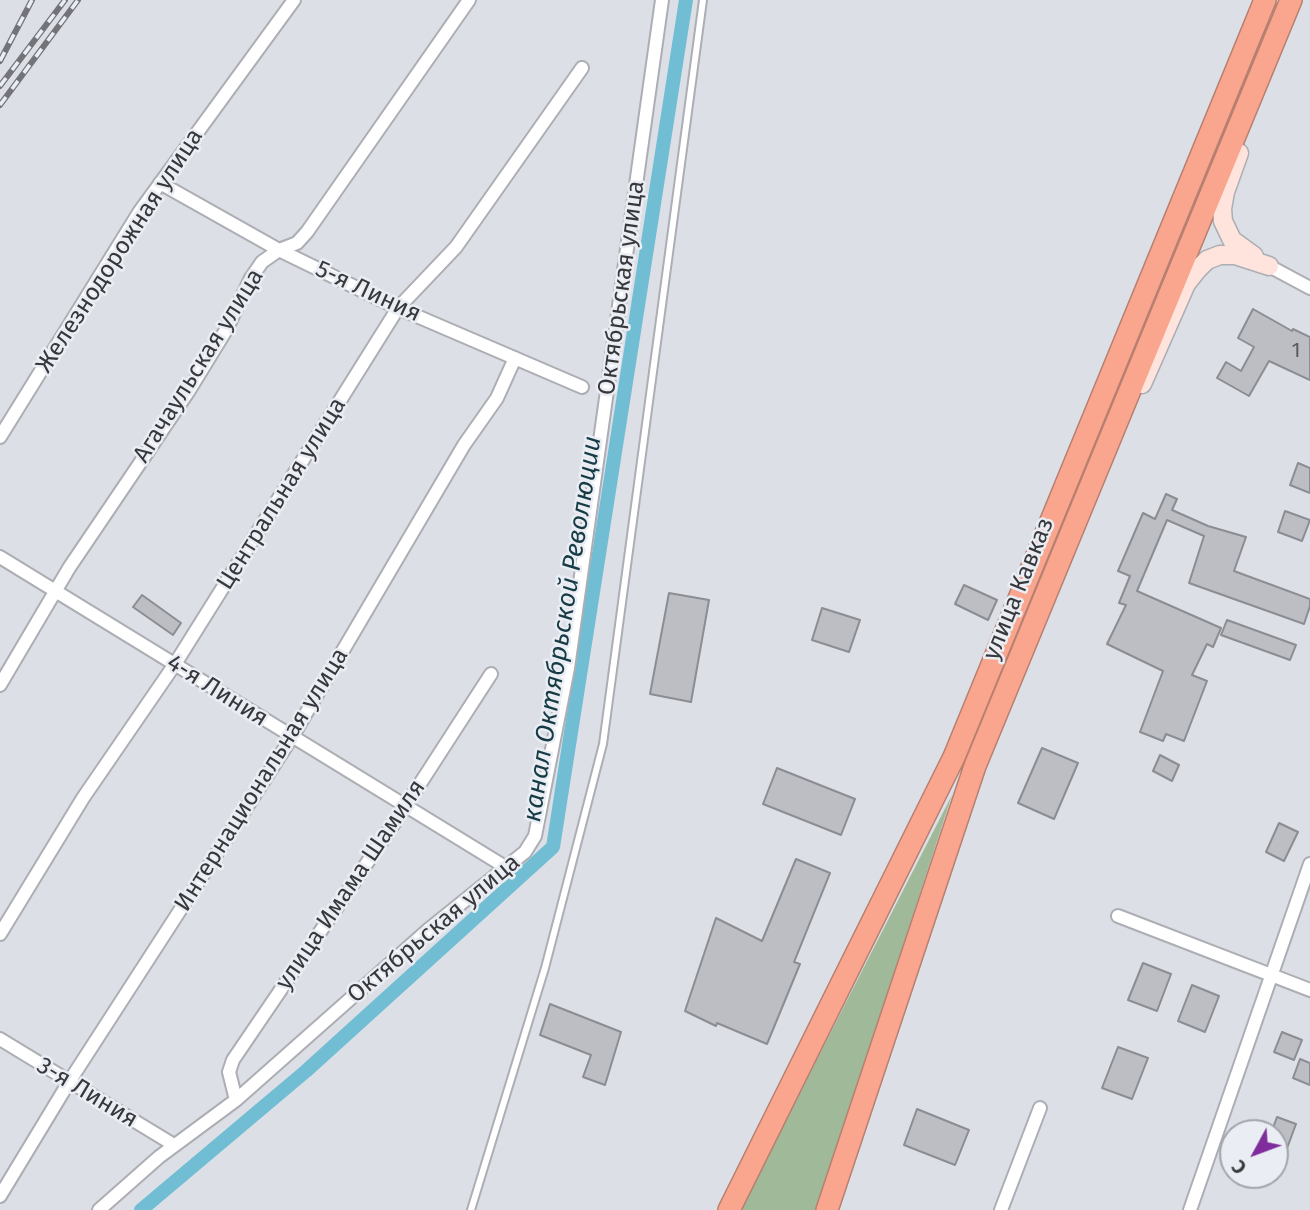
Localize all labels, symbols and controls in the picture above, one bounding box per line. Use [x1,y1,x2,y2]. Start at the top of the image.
street label: Железнодорожная улица [30,124,210,378]
street label: Октябрьская улица [593,179,651,397]
street label: 5-я Линия [311,255,425,329]
street label: Агачаульская улица [128,264,270,468]
house number: 1 [1291,338,1301,364]
street label: Центральная улица [211,393,353,595]
water label: канал Октябрьской Революции [517,434,609,824]
street label: улица Кавказ [977,514,1061,664]
street label: Интернациональная улица [169,643,355,917]
street label: 4-я Линия [161,649,273,733]
street label: улица Имама Шамиля [270,775,432,995]
street label: Октябрьская улица [342,848,526,1010]
street label: 3-я Линия [31,1052,143,1134]
north arrow [1219,1119,1289,1189]
text: С [1227,1155,1252,1178]

